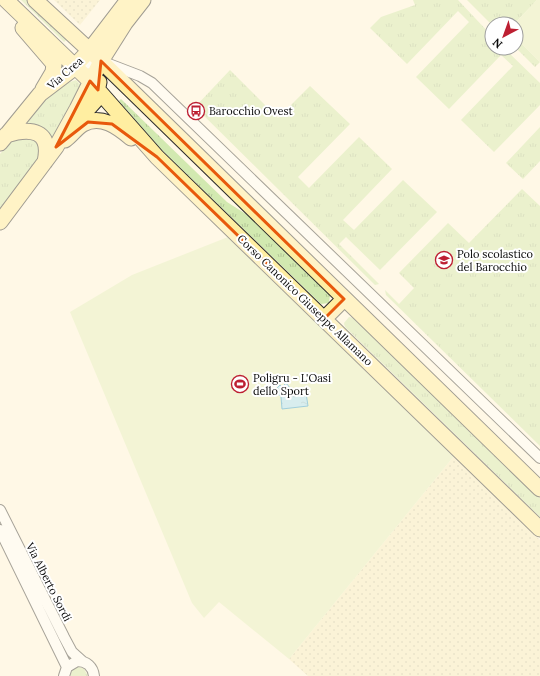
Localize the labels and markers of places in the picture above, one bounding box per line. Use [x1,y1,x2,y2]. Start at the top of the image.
bus stop icon: Barocchio Ovest [186,101,206,121]
place label: Barocchio Ovest [209,104,294,118]
place label: Polo scolastico del Barocchio [457,247,533,274]
school or university icon: Polo scolastico del Barocchio [434,250,454,270]
place label: Poligru - L'Oasi dello Sport [253,371,331,398]
sports icon: Poligru - L'Oasi dello Sport [230,374,250,394]

